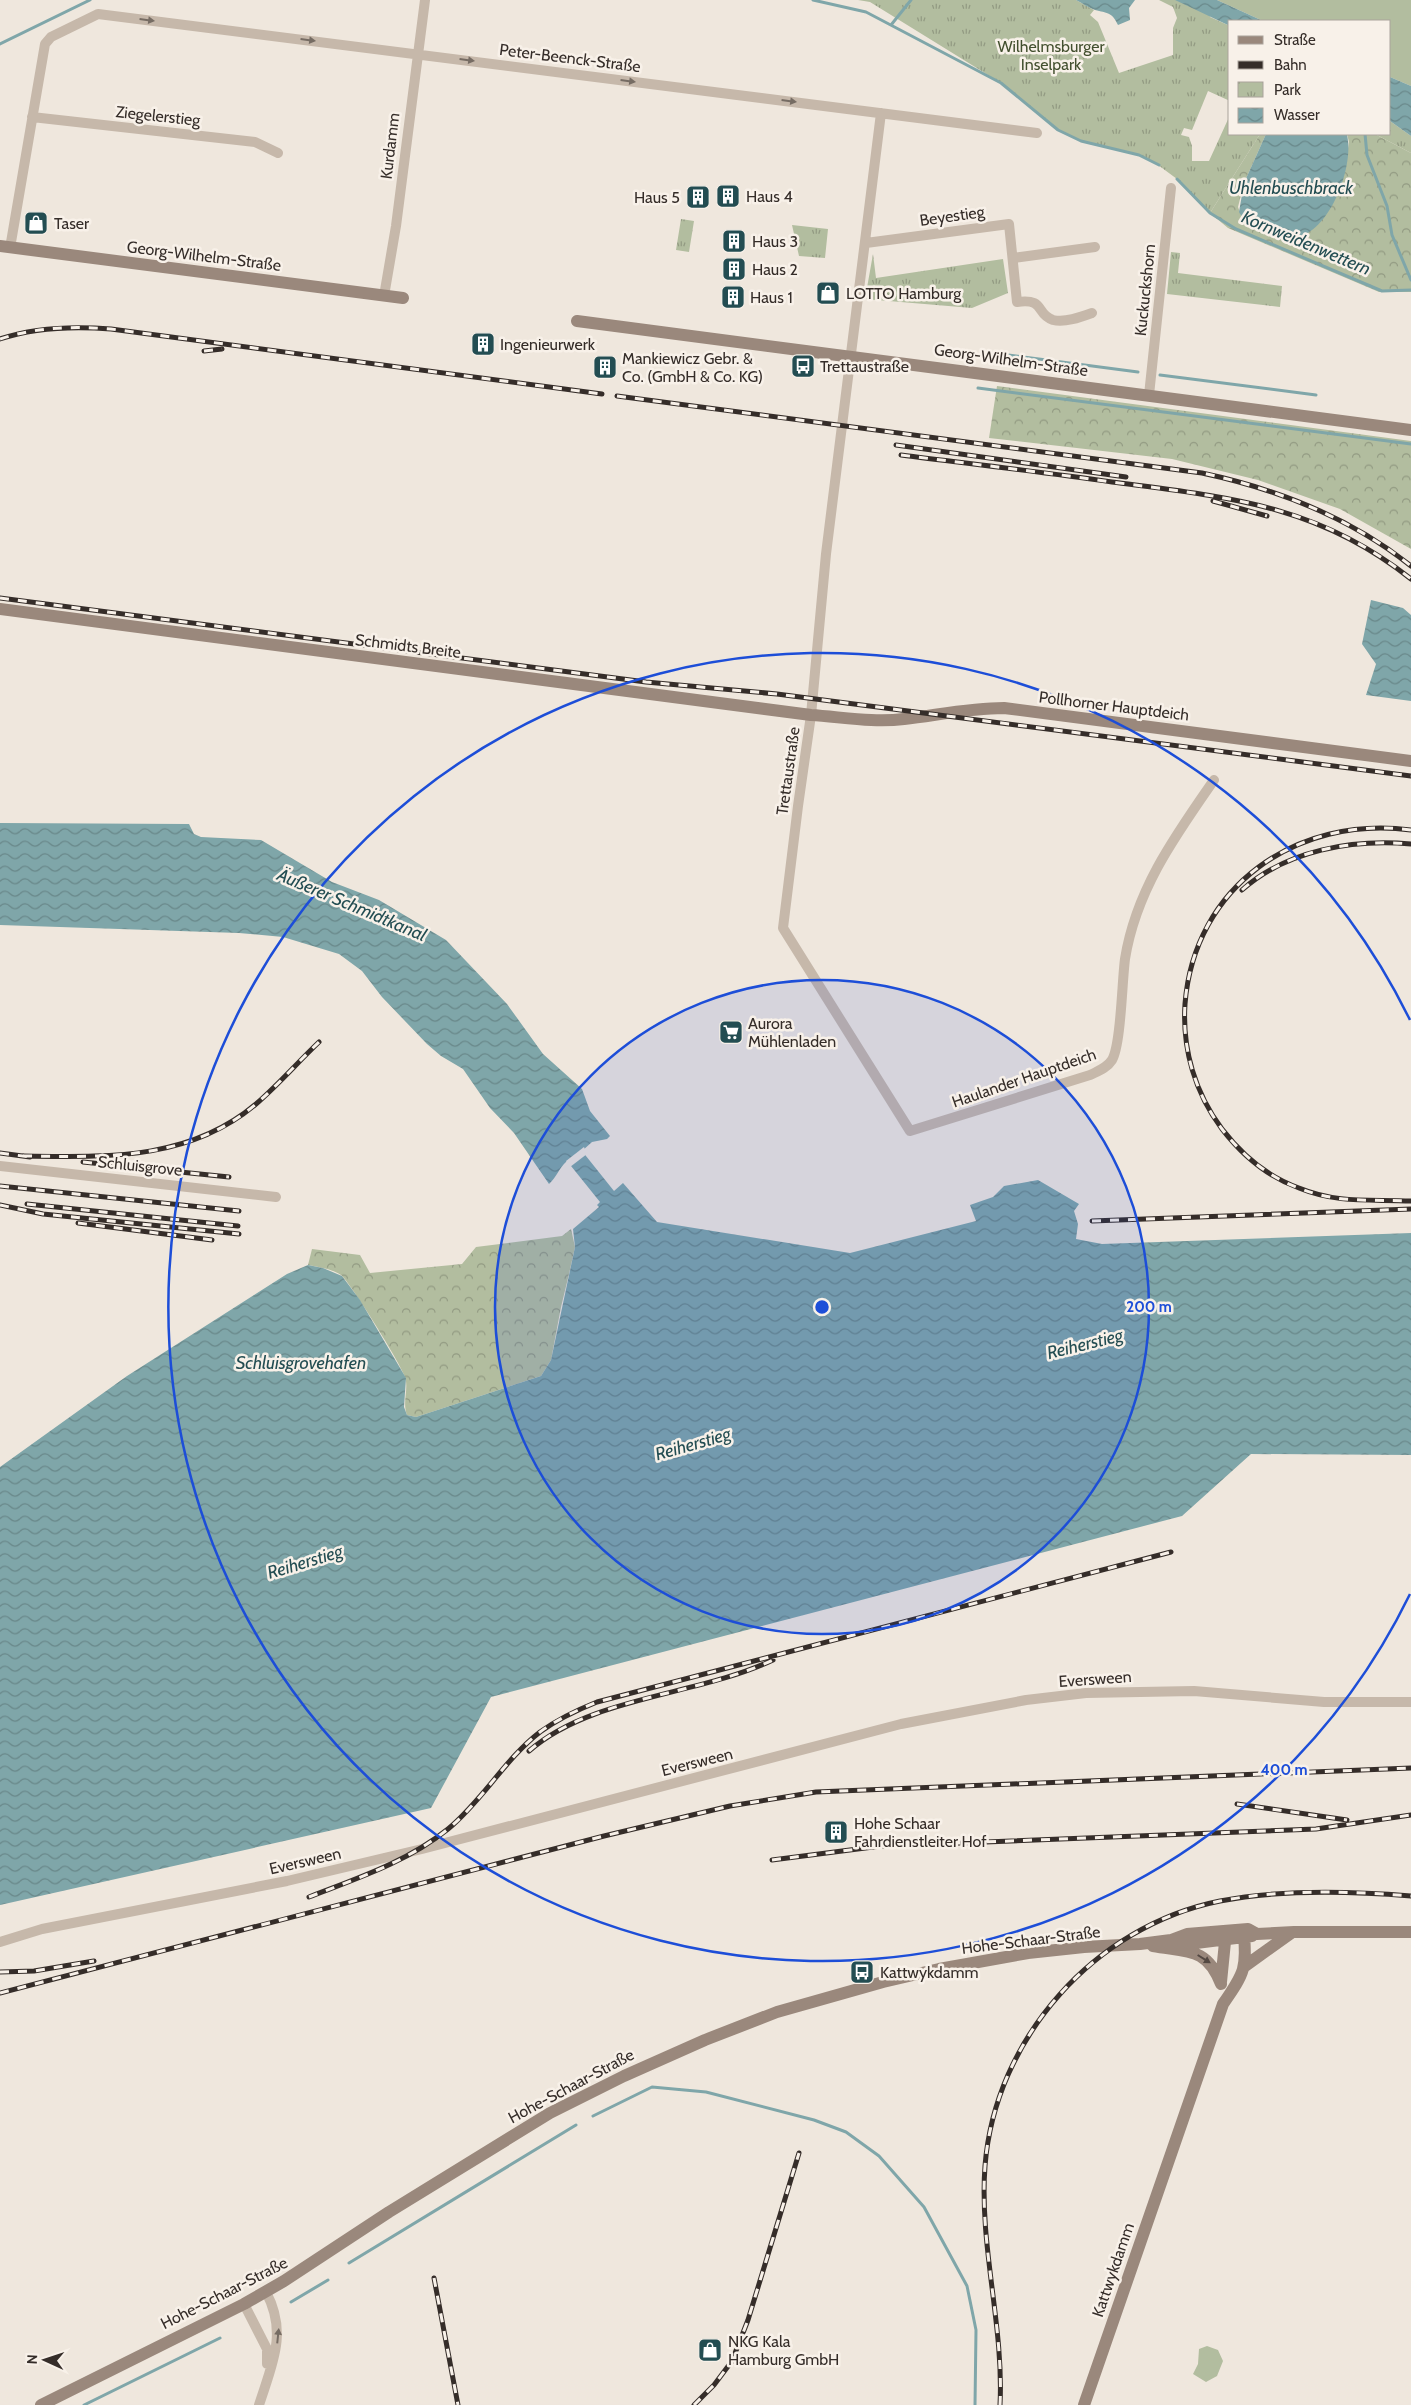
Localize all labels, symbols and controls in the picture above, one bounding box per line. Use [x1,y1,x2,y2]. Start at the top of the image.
one-way arrow [139,16,155,24]
legend [1228,20,1391,135]
text: Straße [1274,31,1316,49]
one-way arrow [300,36,316,44]
park label: Wilhelmsburger Inselpark [998,37,1105,74]
street label: Peter-Beenck-Straße [498,40,642,76]
one-way arrow [459,56,475,64]
text: Bahn [1274,56,1307,74]
one-way arrow [621,77,637,85]
text: Park [1274,81,1301,99]
one-way arrow [782,97,798,105]
street label: Ziegelerstieg [115,102,202,130]
text: Wasser [1274,106,1320,124]
street label: Kurdamm [377,112,403,180]
water label: Uhlenbuschbrack [1229,177,1354,199]
building icon: Haus 4 [715,183,741,209]
building icon: Haus 5 [685,184,711,210]
place label: Haus 4 [746,187,793,206]
place label: Haus 5 [634,188,680,207]
street label: Beyestieg [918,202,987,230]
water label: Kornweidenwettern [1238,206,1374,280]
shop icon: Taser [23,210,49,236]
place label: Taser [54,214,90,233]
building icon: Haus 3 [721,228,747,254]
place label: Haus 3 [752,232,798,251]
street label: Georg-Wilhelm-Straße [126,237,282,275]
street label: Kuckuckshorn [1131,243,1159,337]
building icon: Haus 2 [721,256,747,282]
place label: Haus 2 [752,260,798,279]
shop icon: LOTTO Hamburg [815,280,841,306]
building icon: Haus 1 [720,284,746,310]
place label: LOTTO Hamburg [846,284,962,303]
place label: Haus 1 [750,288,793,307]
building icon: Ingenieurwerk [470,331,496,357]
place label: Ingenieurwerk [500,335,596,354]
street label: Georg-Wilhelm-Straße [933,340,1089,380]
place label: Mankiewicz Gebr. & Co. (GmbH & Co. KG) [622,349,763,386]
bus stop icon: Trettaustraße [790,353,816,379]
building icon: Mankiewicz Gebr. & Co. (GmbH & Co. KG) [592,354,618,380]
place label: Trettaustraße [820,357,909,376]
street label: Schmidts Breite [354,630,462,662]
street label: Pollhorner Hauptdeich [1038,687,1190,725]
street label: Trettaustraße [772,726,804,816]
water label: Äußerer Schmidtkanal [273,863,431,947]
place label: Aurora Mühlenladen [748,1014,836,1051]
supermarket icon: Aurora Mühlenladen [718,1019,744,1045]
street label: Haulander Hauptdeich [949,1044,1099,1112]
street label: Schluisgrove [97,1152,183,1180]
centre of rings [813,1298,831,1316]
text: 200 m [1126,1298,1172,1316]
water label: Reiherstieg [1045,1324,1126,1364]
water label: Schluisgrovehafen [236,1352,366,1374]
water label: Reiherstieg [653,1423,734,1465]
water label: Reiherstieg [265,1540,346,1584]
street label: Eversween [1058,1667,1132,1691]
street label: Eversween [659,1744,735,1780]
text: 400 m [1261,1761,1307,1779]
place label: Hohe Schaar Fahrdienstleiter Hof [854,1814,987,1851]
building icon: Hohe Schaar Fahrdienstleiter Hof [823,1819,849,1845]
street label: Eversween [267,1844,343,1878]
street label: Hohe-Schaar-Straße [961,1922,1101,1958]
one-way arrow [1198,1954,1211,1963]
bus stop icon: Kattwykdamm [849,1959,875,1985]
place label: Kattwykdamm [880,1963,978,1982]
street label: Hohe-Schaar-Straße [505,2045,637,2127]
street label: Kattwykdamm [1088,2220,1138,2320]
street label: Hohe-Schaar-Straße [157,2253,291,2333]
one-way arrow [274,2328,282,2344]
place label: NKG Kala Hamburg GmbH [728,2332,839,2369]
north arrow [20,2335,70,2385]
shop icon: NKG Kala Hamburg GmbH [697,2337,723,2363]
text: N [23,2354,41,2365]

